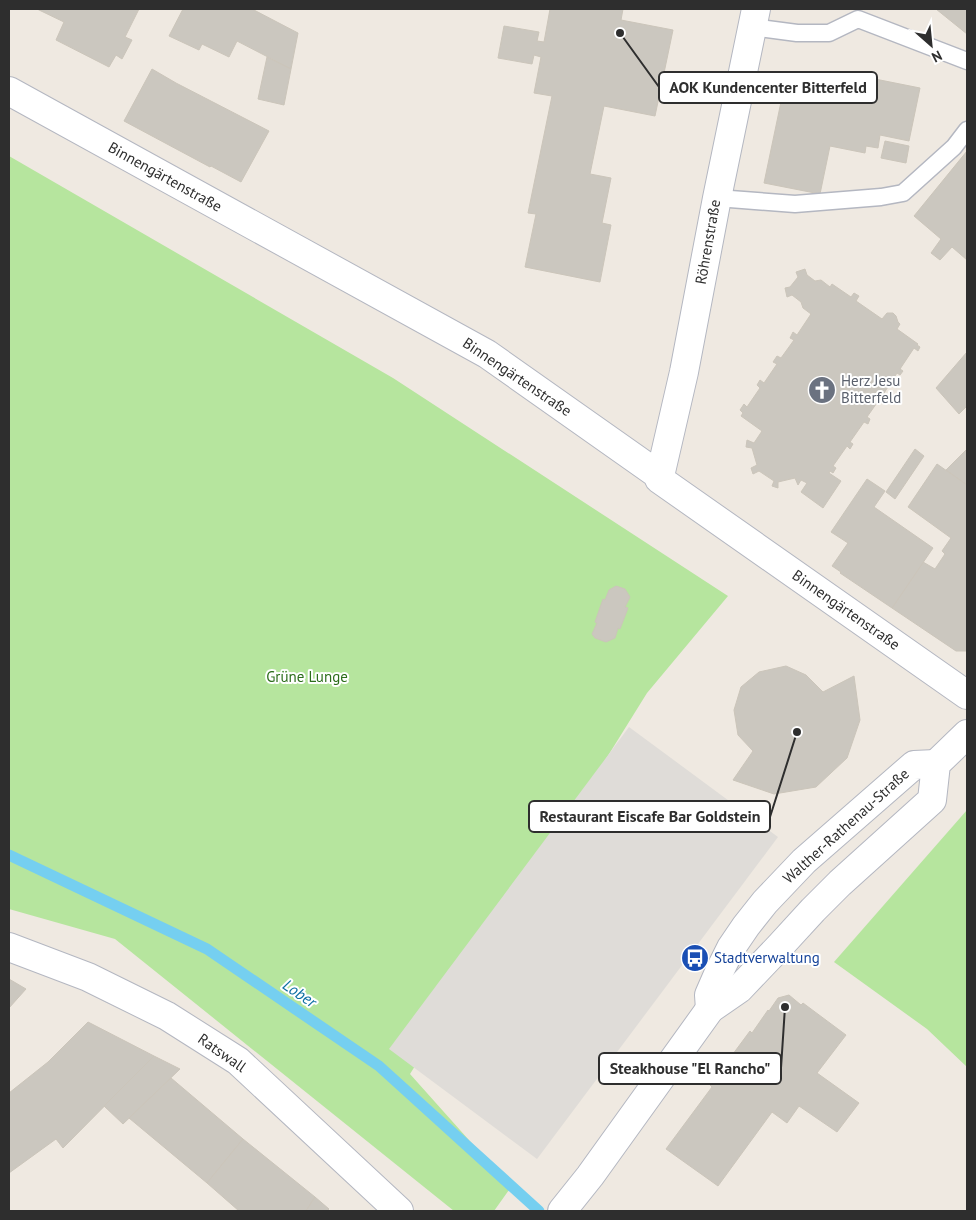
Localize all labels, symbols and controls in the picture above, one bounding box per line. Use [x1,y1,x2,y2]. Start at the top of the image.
north arrow [906,20,956,70]
text: N [929,46,945,67]
callout: AOK Kundencenter Bitterfeld [659,72,877,103]
text: AOK Kundencenter Bitterfeld [669,77,867,97]
street label: Binnengärtenstraße [105,137,225,216]
street label: Röhrenstraße [691,198,724,286]
street label: Binnengärtenstraße [459,333,575,420]
place label: Herz Jesu Bitterfeld [841,371,901,407]
church icon: Herz Jesu Bitterfeld [807,375,837,405]
street label: Binnengärtenstraße [789,565,904,654]
park label: Grüne Lunge [266,667,348,686]
street label: Walther-Rathenau-Straße [779,764,913,887]
callout: Restaurant Eiscafe Bar Goldstein [529,801,770,832]
text: Restaurant Eiscafe Bar Goldstein [539,806,761,826]
bus stop icon: Stadtverwaltung [680,943,710,973]
place label: Stadtverwaltung [714,948,820,967]
water label: Lober [279,975,322,1012]
street label: Ratswall [194,1029,251,1076]
callout: Steakhouse "El Rancho" [599,1053,781,1084]
text: Steakhouse "El Rancho" [610,1058,770,1078]

